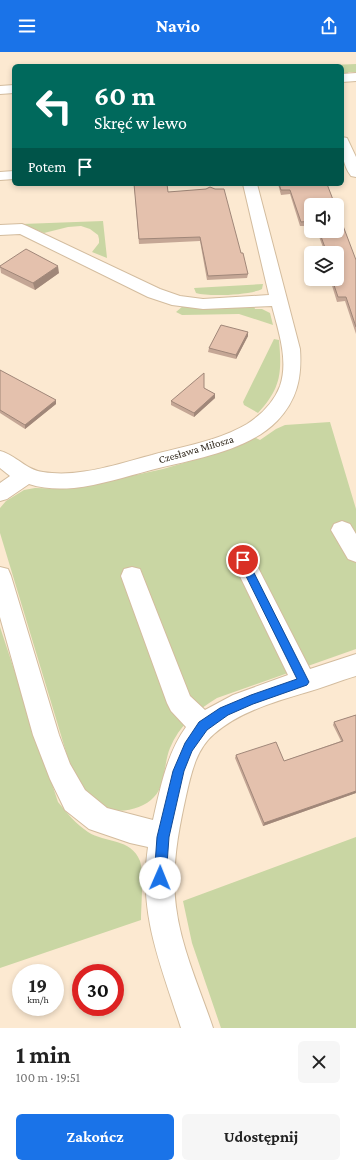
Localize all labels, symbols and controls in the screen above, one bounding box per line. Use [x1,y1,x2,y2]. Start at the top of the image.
icon: menu [16,15,38,37]
icon: share [318,15,340,37]
text: Navio [156,16,200,36]
icon: left [28,80,80,132]
text: 60 m [94,80,155,111]
text: Skręć w lewo [94,113,187,133]
icon: arrive [74,156,96,178]
text: Potem [28,159,66,175]
map controls [304,198,344,286]
button: sound [304,198,344,238]
button: layers [304,246,344,286]
street label: Czesława Miłosza [157,433,235,465]
pin [226,543,260,577]
icon: arrive [232,549,254,571]
position arrow [139,857,181,899]
speed limit sign: 30 [72,964,124,1016]
text: 19 [29,974,47,996]
text: km/h [27,994,49,1005]
text: 1 min [16,1041,71,1068]
button: close [298,1041,340,1083]
text: 100 m · 19:51 [16,1070,80,1085]
button: Zakończ [16,1114,174,1160]
button: Udostępnij [182,1114,340,1160]

